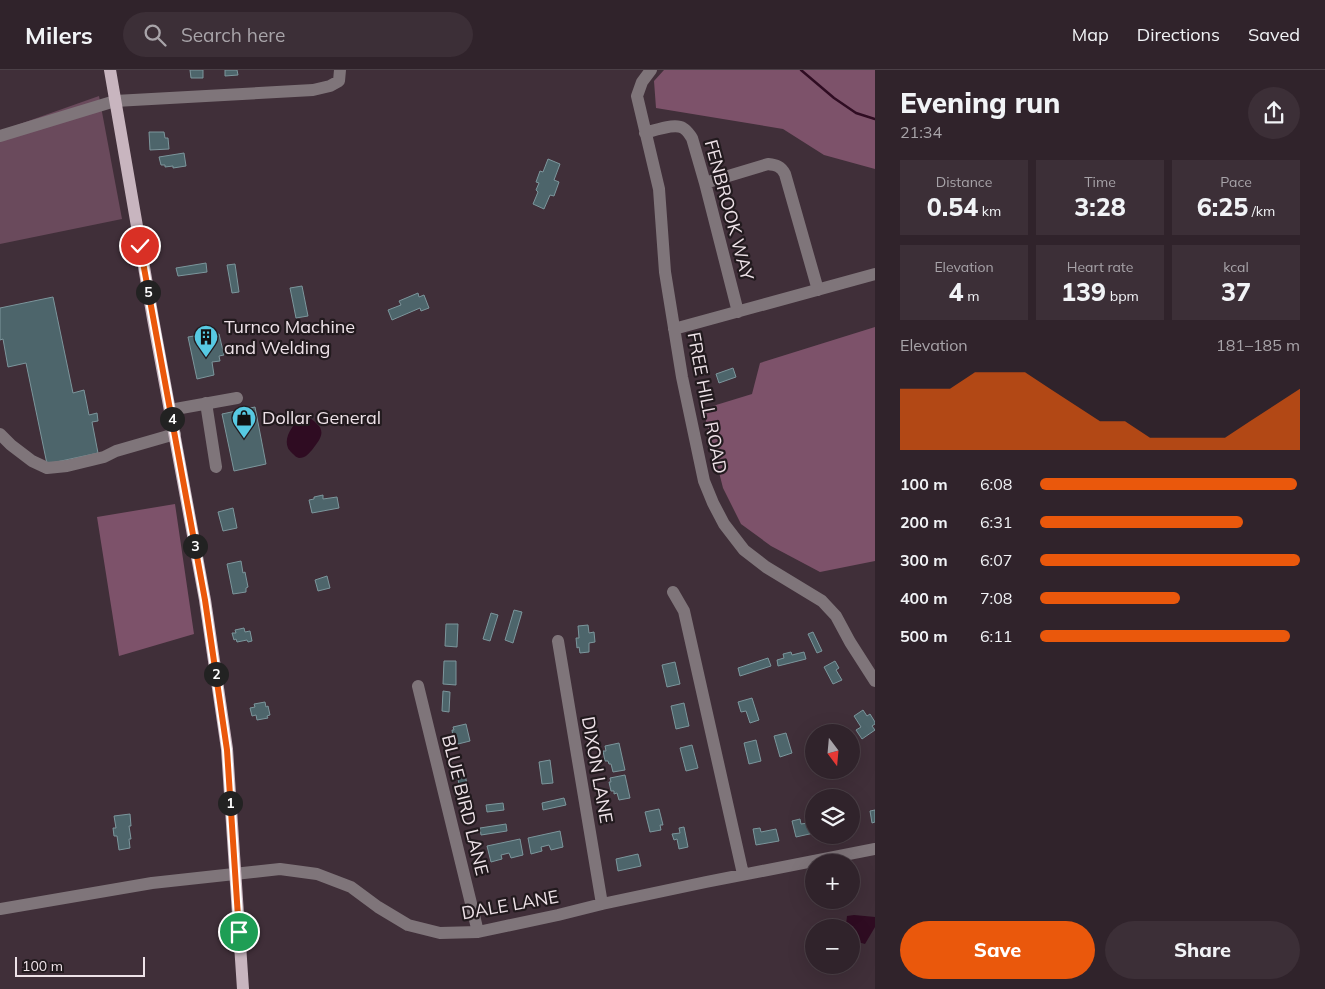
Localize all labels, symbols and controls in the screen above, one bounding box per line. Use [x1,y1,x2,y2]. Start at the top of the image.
search box [123,12,473,57]
text: Milers [25,20,93,50]
icon: search [141,21,169,49]
text: Search here [181,23,285,47]
text: Map [1072,23,1109,46]
text: Directions [1137,23,1220,46]
text: Saved [1248,23,1300,46]
text: Evening run [900,85,1060,120]
button: share [1248,87,1300,139]
text: 21:34 [900,122,942,142]
street label: FENBROOK WAY [700,137,760,284]
text: Distance [936,173,992,191]
text: Time [1084,173,1116,191]
text: Pace [1220,173,1252,191]
text: 0.54 [927,191,978,222]
text: 3:28 [1074,191,1126,222]
text: 6:25 [1197,191,1248,222]
text: km [978,202,1001,220]
text: /km [1248,202,1275,220]
pin [119,225,161,267]
icon: check [126,232,154,260]
text: Elevation [934,258,994,276]
text: Heart rate [1067,258,1133,276]
text: kcal [1223,258,1249,276]
text: 4 [949,276,964,307]
text: 139 [1061,276,1106,307]
text: 37 [1221,276,1251,307]
pin: 5 [136,280,160,304]
text: 5 [144,283,153,301]
text: m [964,287,979,305]
text: bpm [1106,287,1139,305]
place label: Turnco Machine and Welding [224,315,355,359]
building icon: Turnco Machine and Welding [193,324,219,358]
street label: FREE HILL ROAD [682,330,733,476]
text: Elevation [900,335,968,355]
text: 181–185 m [1216,335,1300,355]
shop icon: Dollar General [231,405,257,439]
pin: 4 [160,406,184,432]
place label: Dollar General [262,406,381,429]
text: 4 [168,410,177,428]
text: 100 m [900,474,948,494]
text: 6:08 [980,474,1012,494]
text: 200 m [900,512,948,532]
text: 6:31 [980,512,1012,532]
pin: 3 [182,534,208,558]
text: 3 [191,537,200,555]
text: 300 m [900,550,948,570]
text: 6:07 [980,550,1012,570]
text: 400 m [900,588,948,608]
text: 7:08 [980,588,1012,608]
text: 500 m [900,626,948,646]
text: 6:11 [980,626,1012,646]
pin: 2 [204,662,228,686]
text: 2 [212,665,221,683]
street label: DIXON LANE [577,715,618,825]
north arrow [805,724,860,779]
map controls [805,724,860,974]
street label: BLUE BIRD LANE [437,732,494,878]
button: layers [805,789,860,844]
pin: 1 [218,790,242,816]
text: 1 [226,794,235,812]
button: + [805,854,860,909]
street label: DALE LANE [460,885,560,924]
pin [218,911,260,953]
icon: arrive [225,918,253,946]
button: − [805,919,860,974]
button: Save [900,921,1095,979]
button: Share [1105,921,1300,979]
scale bar [15,954,145,977]
text: 100 m [22,957,63,975]

